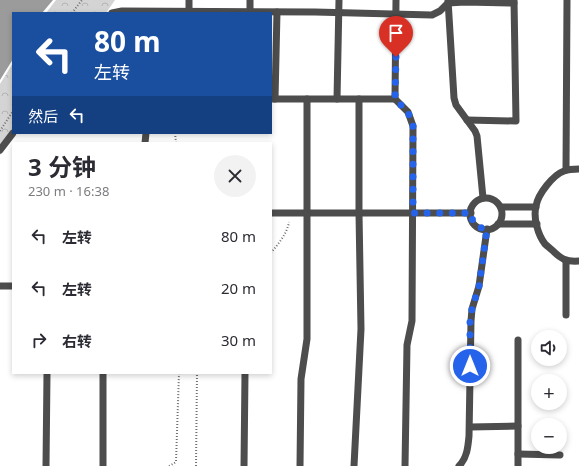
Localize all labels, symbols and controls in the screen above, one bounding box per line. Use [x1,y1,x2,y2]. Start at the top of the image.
pin [379,16,413,57]
text: 80 m [94,22,161,60]
icon: arrive [385,22,407,44]
icon: left [28,28,80,80]
text: 左转 [94,60,130,84]
icon: left [66,104,88,126]
text: 然后 [28,106,58,126]
text: 3 分钟 [28,150,96,183]
button: close [214,155,256,197]
text: 230 m · 16:38 [28,182,109,200]
icon: left [28,225,50,247]
text: 80 m [221,226,256,246]
text: 左转 [62,227,92,247]
icon: left [28,277,50,299]
text: 20 m [221,278,256,298]
text: 左转 [62,279,92,299]
icon: right [28,329,50,351]
text: 30 m [221,330,256,350]
map controls [531,330,567,454]
button: sound [531,330,567,366]
text: 右转 [62,331,92,351]
position arrow [449,345,491,387]
button: + [531,374,567,410]
button: − [531,418,567,454]

